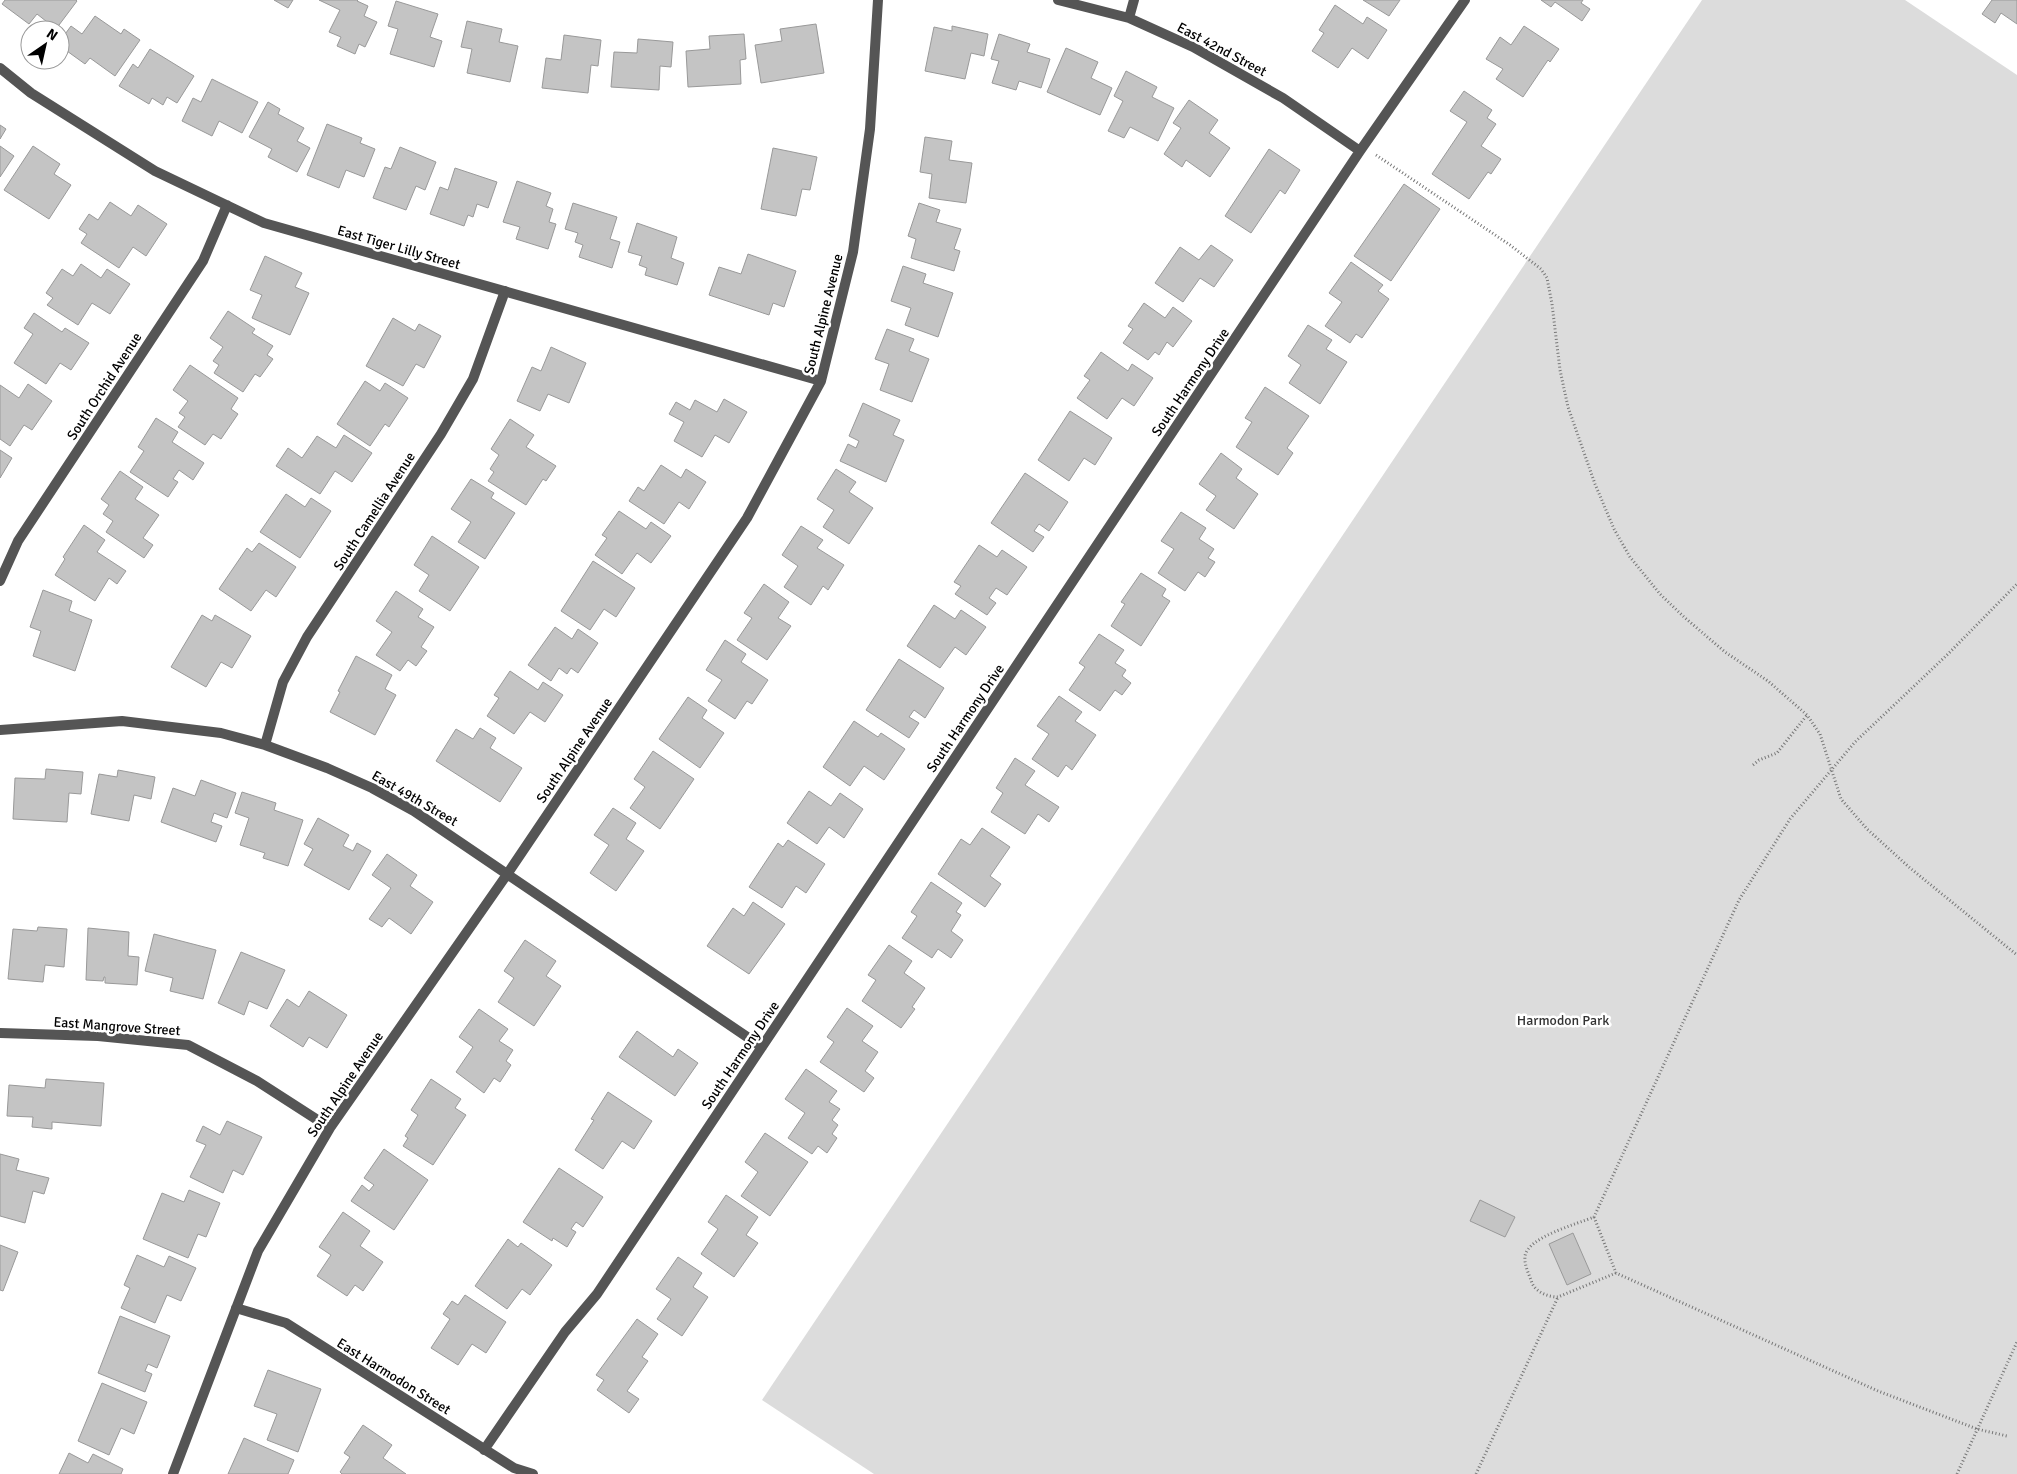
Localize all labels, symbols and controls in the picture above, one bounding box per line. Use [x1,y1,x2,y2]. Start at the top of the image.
street label: East 42nd Street [1174,19,1269,80]
north arrow [20,20,70,70]
text: N [43,25,61,44]
street label: East Tiger Lilly Street [335,222,462,273]
street label: South Alpine Avenue [800,252,847,376]
street label: South Harmony Drive [1148,325,1233,440]
street label: South Orchid Avenue [63,329,146,443]
street label: South Camellia Avenue [330,449,419,574]
street label: South Harmony Drive [923,661,1008,776]
street label: South Alpine Avenue [533,694,616,806]
street label: East 49th Street [369,767,461,830]
street label: South Harmony Drive [698,998,783,1113]
park label: Harmodon Park [1517,1012,1609,1029]
street label: East Mangrove Street [53,1014,181,1039]
street label: South Alpine Avenue [304,1028,387,1140]
street label: East Harmodon Street [334,1334,454,1418]

